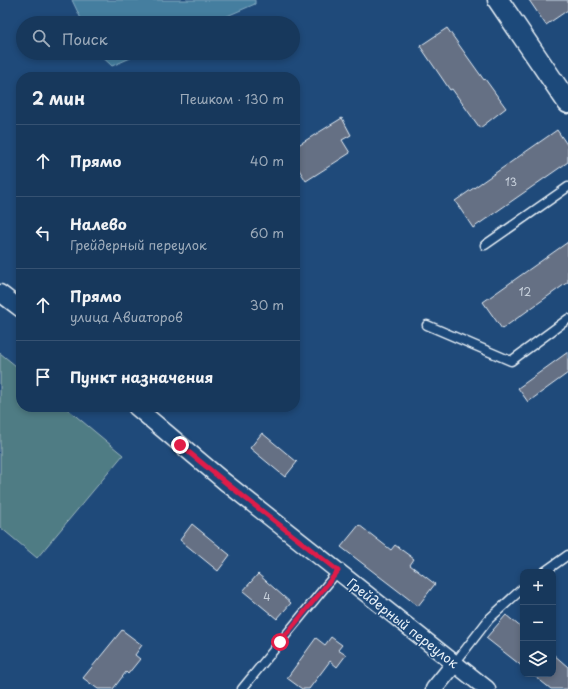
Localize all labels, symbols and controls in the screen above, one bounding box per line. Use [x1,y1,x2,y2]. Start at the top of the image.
search box [16,16,300,60]
icon: search [30,27,52,49]
text: Поиск [62,27,108,50]
text: 2 мин [32,85,85,111]
text: Пешком · 130 m [180,89,284,108]
text: Прямо [70,149,121,172]
icon: ahead [32,150,54,172]
text: 40 m [250,151,284,170]
house number: 13 [505,173,517,190]
text: Налево [70,212,127,235]
icon: left [32,222,54,244]
text: 60 m [250,223,284,242]
text: Грейдерный переулок [70,235,207,254]
house number: 12 [519,283,532,300]
text: Прямо [70,284,121,307]
icon: ahead [32,294,54,316]
text: 30 m [250,295,284,314]
text: улица Авиаторов [70,307,183,326]
text: Пункт назначения [70,365,213,388]
icon: arrive [32,366,54,388]
route end [171,436,189,454]
map controls [520,569,556,677]
button: + [520,569,556,605]
street label: Грейдерный переулок [344,573,463,672]
house number: 4 [263,588,271,605]
button: − [520,605,556,641]
route start [271,633,289,651]
button: layers [520,641,556,677]

